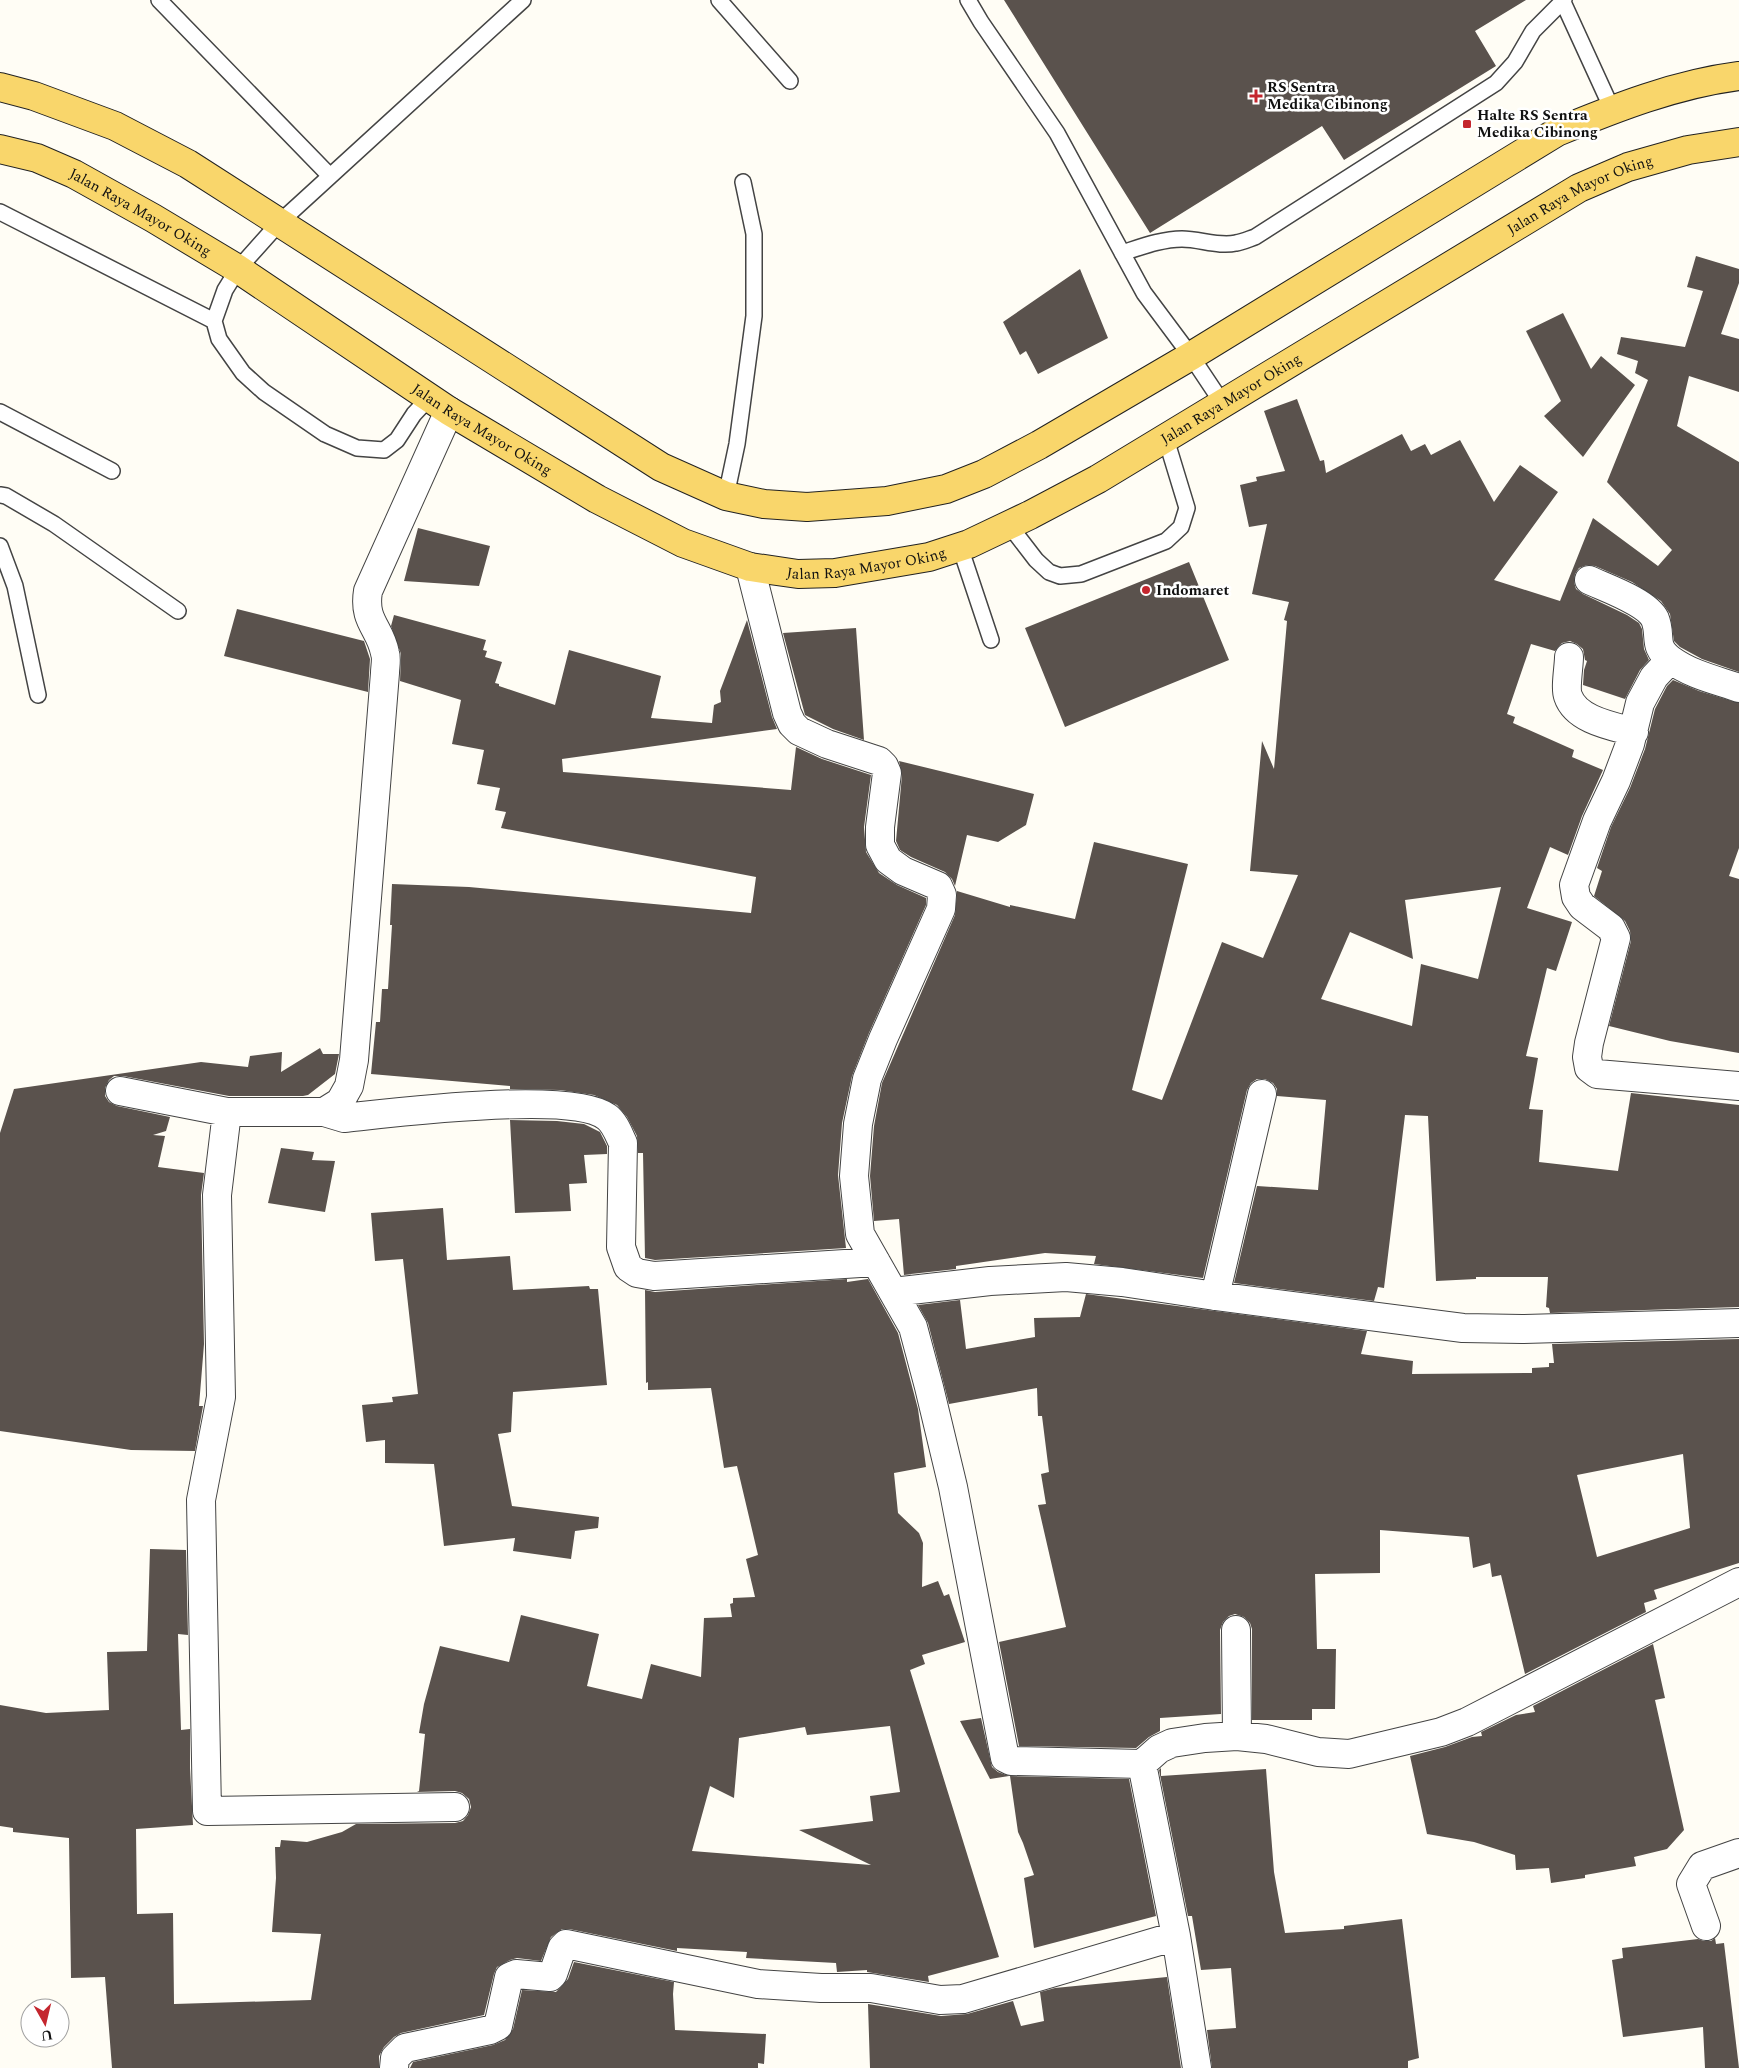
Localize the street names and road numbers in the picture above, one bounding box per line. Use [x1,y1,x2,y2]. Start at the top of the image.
street label: Jalan Raya Mayor Oking [1503,149,1656,241]
street label: Jalan Raya Mayor Oking [66,162,216,263]
street label: Jalan Raya Mayor Oking [1156,347,1306,451]
street label: Jalan Raya Mayor Oking [407,378,556,482]
street label: Jalan Raya Mayor Oking [785,541,949,586]

